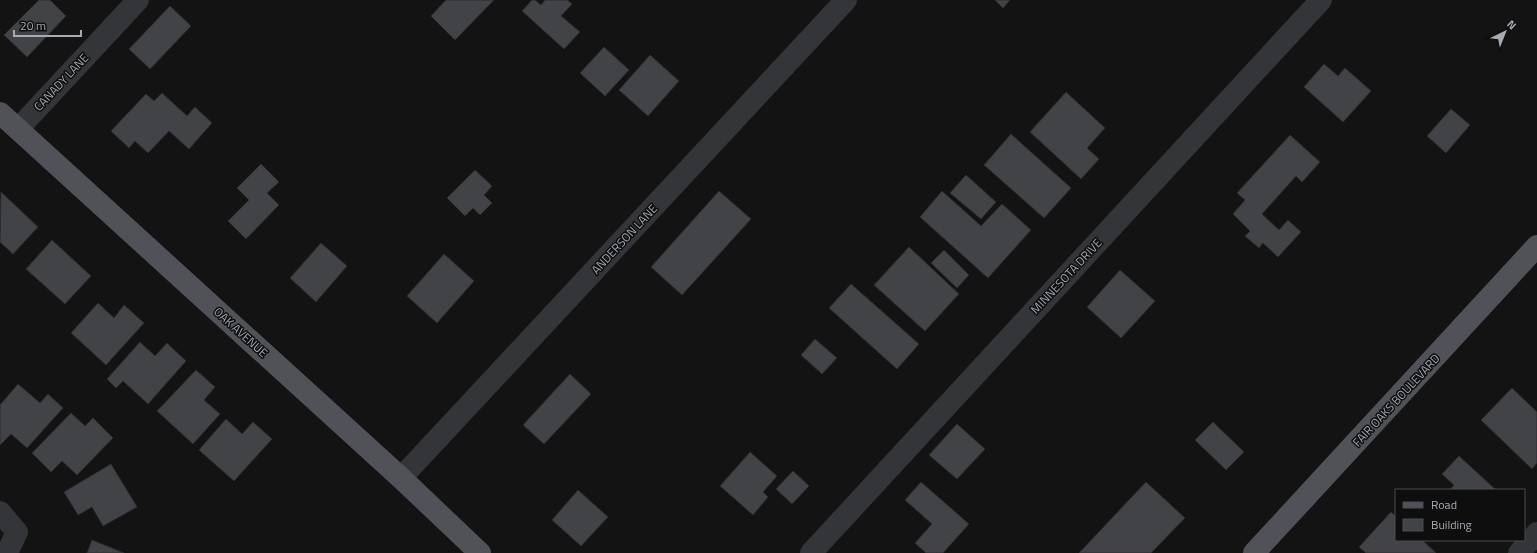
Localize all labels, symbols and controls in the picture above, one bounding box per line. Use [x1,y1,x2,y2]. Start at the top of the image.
scale bar [14,12,81,38]
north arrow [1485,12,1525,52]
text: 20 m [20,16,46,35]
text: N [1504,16,1520,33]
street label: CANADY LANE [29,49,93,115]
street label: ANDERSON LANE [586,199,662,278]
street label: MINNESOTA DRIVE [1026,234,1106,318]
street label: OAK AVENUE [210,302,273,362]
street label: FAIR OAKS BOULEVARD [1348,349,1444,451]
legend [1395,489,1525,541]
text: Road [1431,495,1457,514]
text: Building [1431,515,1472,534]

